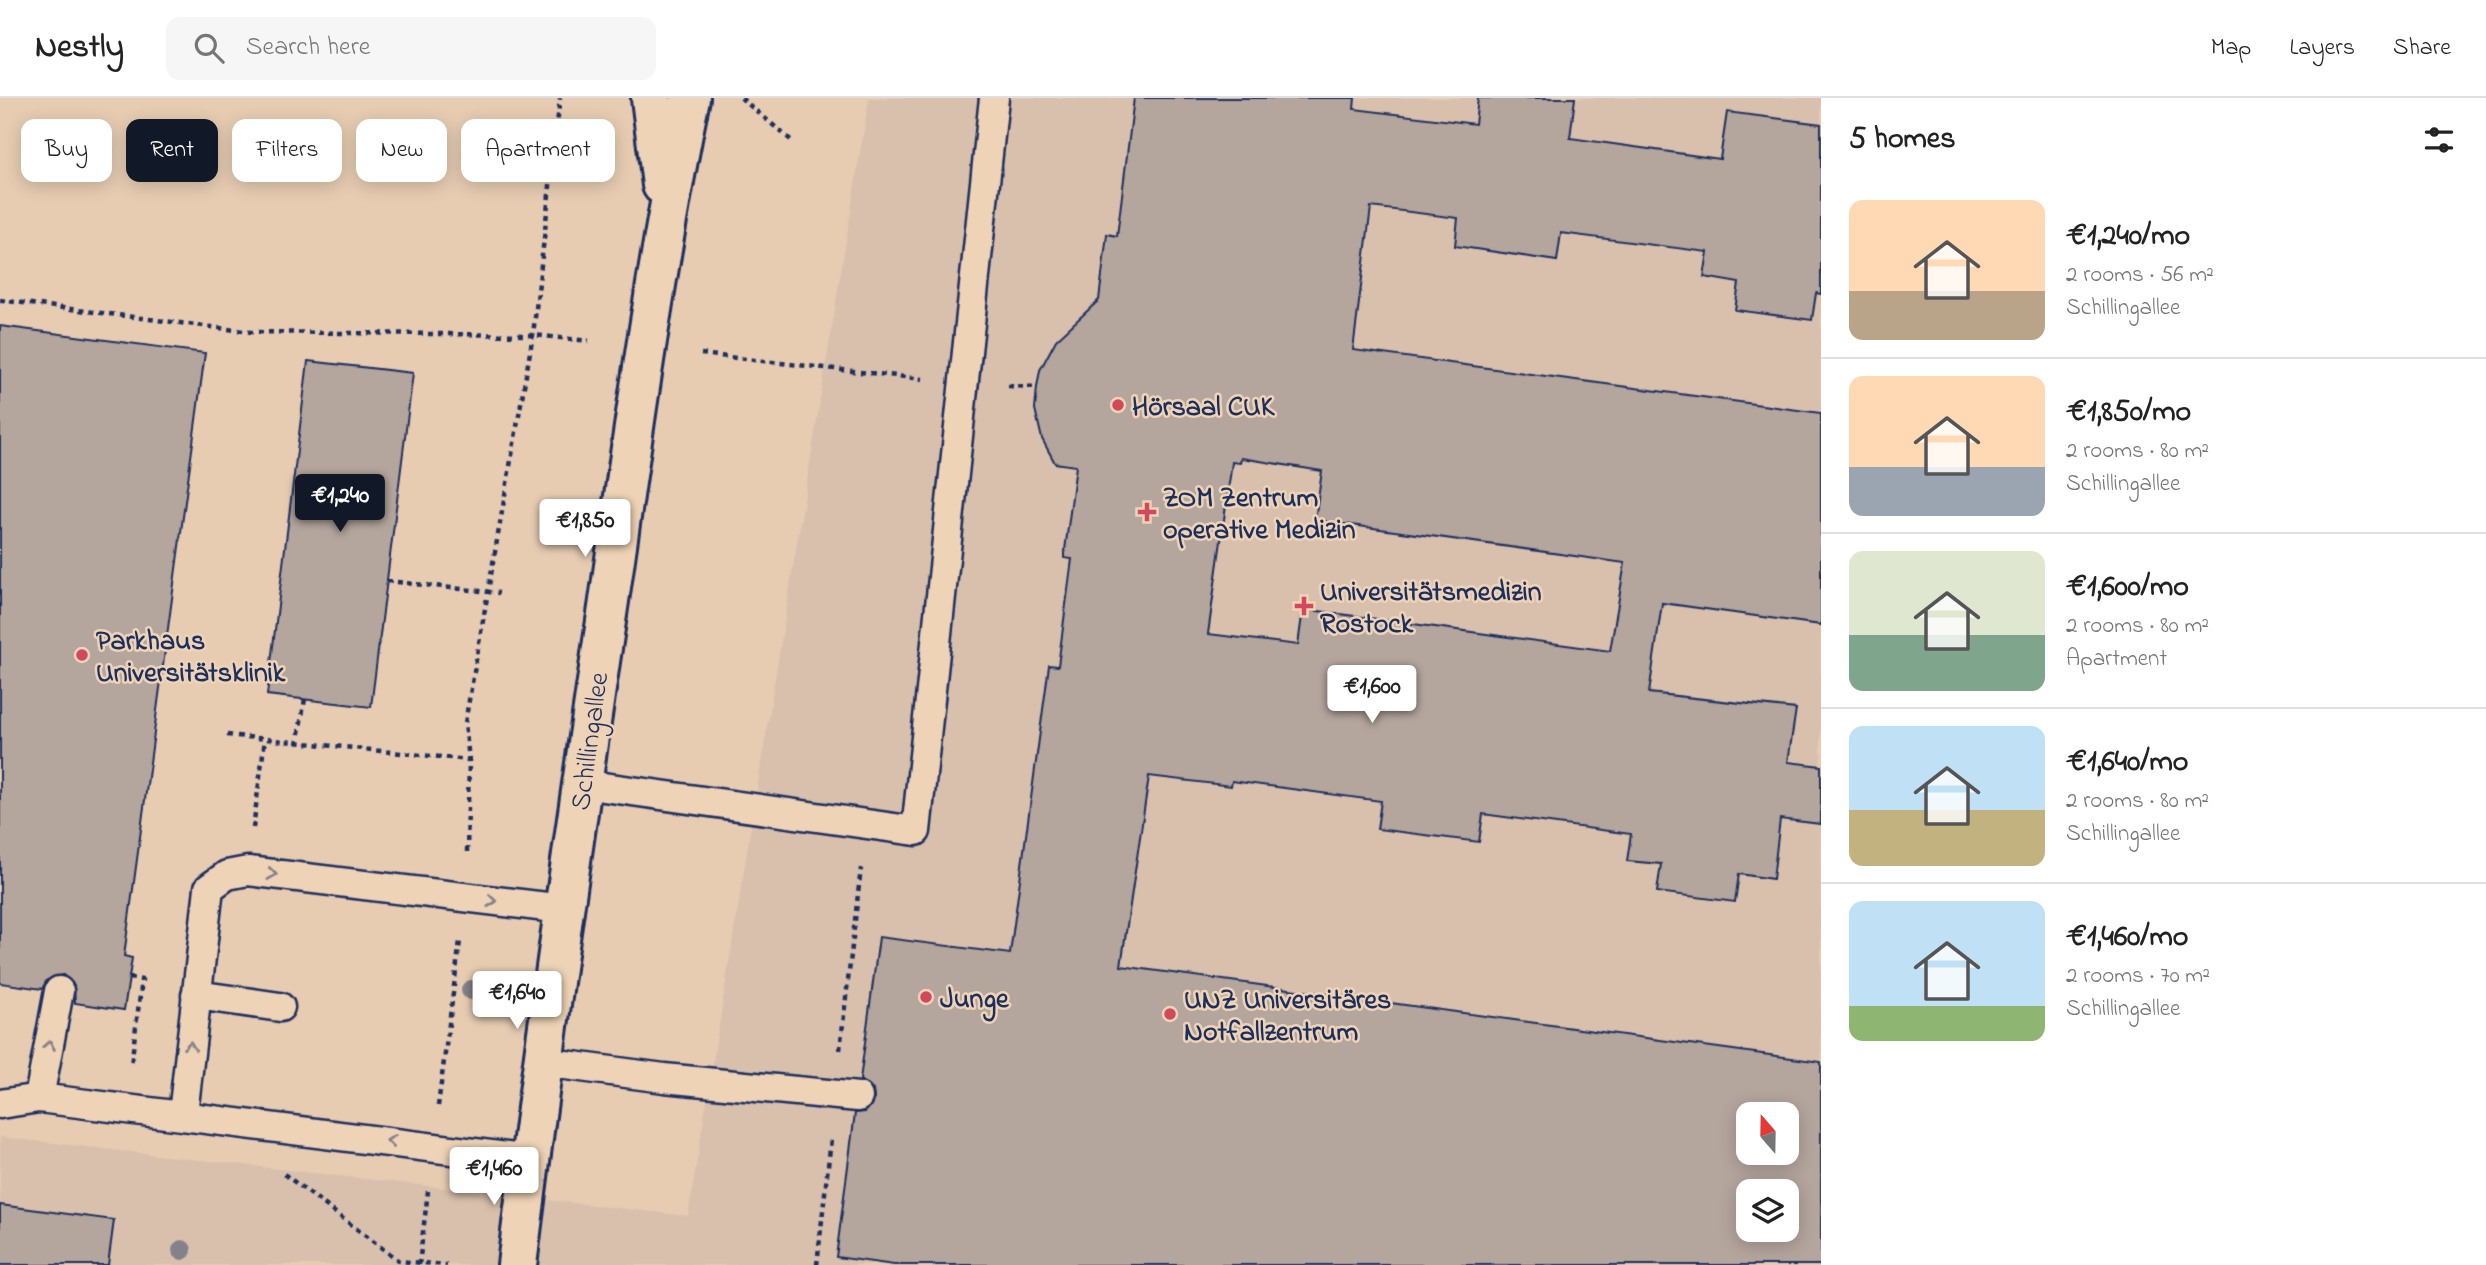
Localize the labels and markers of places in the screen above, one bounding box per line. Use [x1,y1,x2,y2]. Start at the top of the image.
place label: Hörsaal CUK [1132,388,1276,429]
marker: Hörsaal CUK [1110,397,1126,413]
pin: €1,240 [283,474,397,534]
place label: ZOM Zentrum operative Medizin [1163,479,1356,552]
pin: €1,850 [528,500,642,559]
marker: ZOM Zentrum operative Medizin [1137,502,1157,522]
place label: Universitätsmedizin Rostock [1320,573,1542,646]
marker: Universitätsmedizin Rostock [1294,596,1314,616]
place label: Parkhaus Universitätsklinik [96,622,286,695]
marker: Parkhaus Universitätsklinik [74,647,90,663]
pin: €1,600 [1315,666,1429,725]
pin: €1,640 [460,972,574,1031]
place label: Junge [940,980,1010,1022]
place label: UNZ Universitäres Notfallzentrum [1184,981,1391,1054]
marker: Junge [918,989,934,1005]
marker: UNZ Universitäres Notfallzentrum [1162,1006,1178,1022]
pin: €1,460 [437,1148,551,1207]

